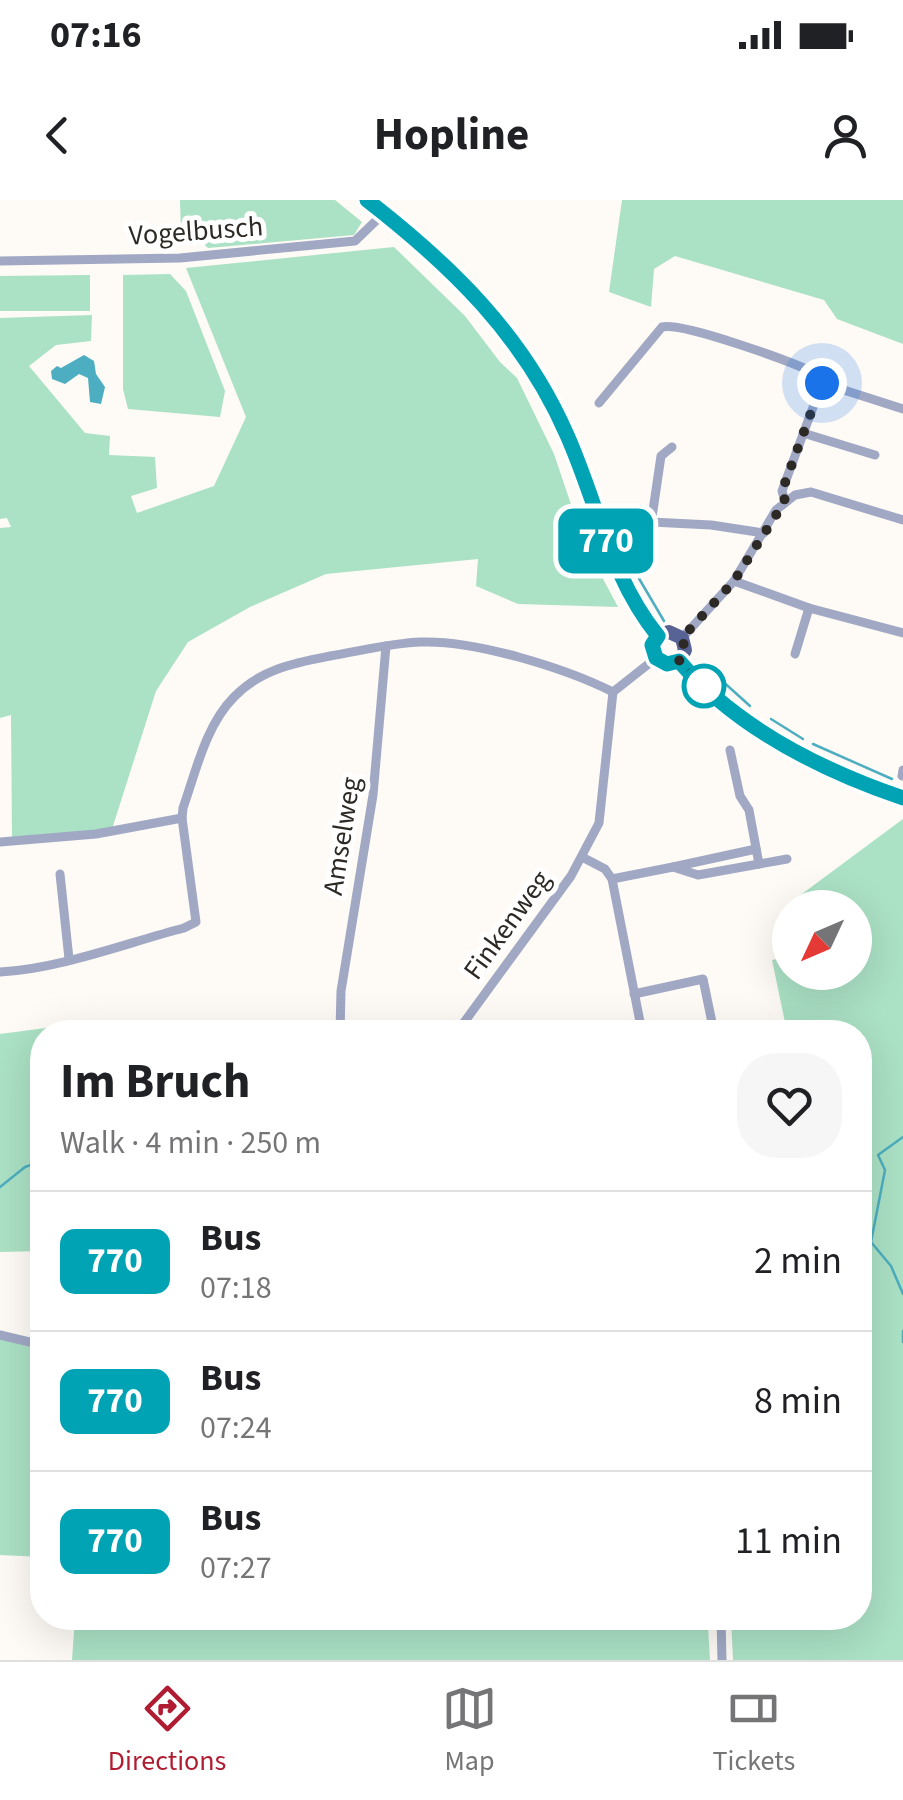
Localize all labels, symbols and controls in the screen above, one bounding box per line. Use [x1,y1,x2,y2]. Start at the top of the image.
text: 07:16 [50,8,142,62]
text: Hopline [374,103,529,167]
icon: back [30,108,85,163]
icon: person [818,108,873,163]
street label: Vogelbusch [128,206,264,256]
your location [797,358,847,408]
line badge: 770 [548,508,664,574]
text: 770 [578,516,634,566]
unlabelled marker [683,665,725,707]
street label: Amselweg [313,774,371,898]
street label: Finkenweg [454,862,560,988]
north arrow [772,890,872,990]
map controls [772,890,872,990]
text: Im Bruch [60,1048,250,1116]
button: heart [737,1053,842,1158]
text: Walk · 4 min · 250 m [60,1120,321,1166]
text: Bus [200,1211,261,1265]
text: 2 min [754,1234,842,1288]
text: 770 [87,1236,143,1286]
text: 07:18 [200,1265,272,1311]
text: Bus [200,1351,261,1405]
text: 8 min [754,1374,842,1428]
text: 770 [87,1376,143,1426]
text: 07:24 [200,1405,272,1451]
text: Bus [200,1491,261,1545]
text: 11 min [735,1514,842,1568]
text: 770 [87,1516,143,1566]
text: 07:27 [200,1545,272,1591]
tab: Directions [108,1681,226,1781]
tab: Map [442,1681,497,1781]
tab: Tickets [713,1681,795,1781]

